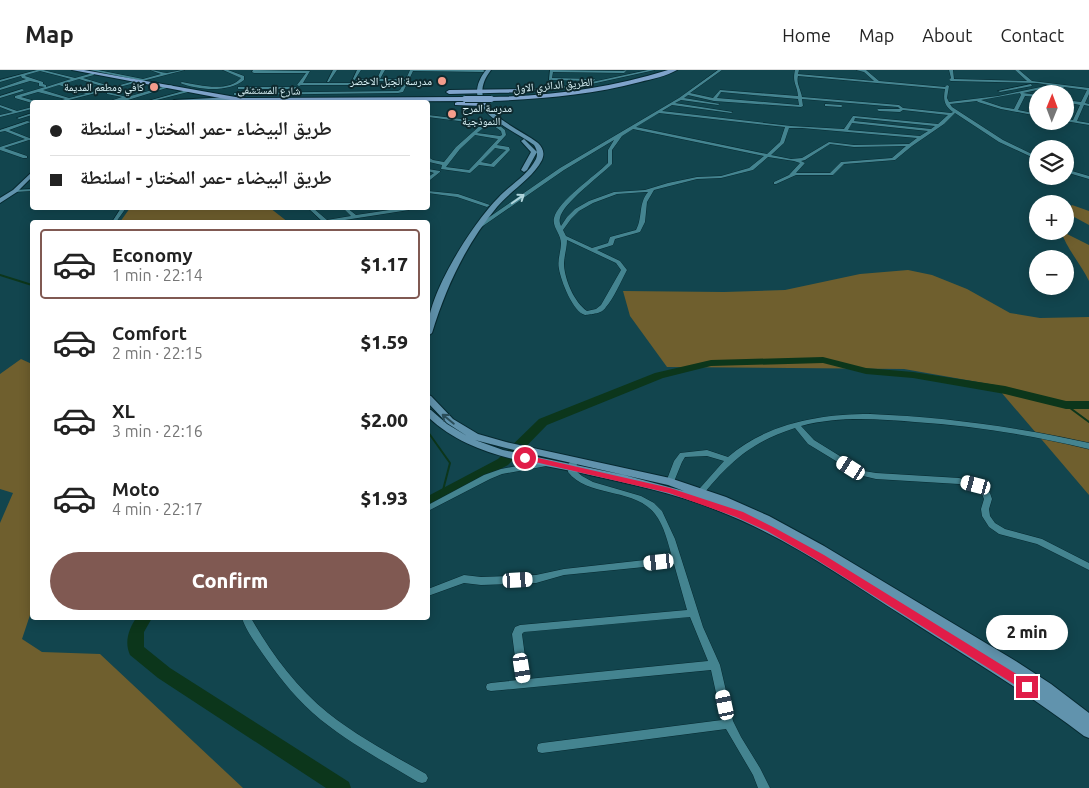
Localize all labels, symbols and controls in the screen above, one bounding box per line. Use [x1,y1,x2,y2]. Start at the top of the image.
text: Map [25,21,74,48]
text: Home [782,25,831,45]
text: Map [859,25,894,45]
text: About [922,25,972,45]
text: Contact [1000,25,1064,45]
place label: مدرسة الجبل الاخضر [349,75,432,88]
marker: مدرسة الجبل الاخضر [436,75,448,87]
street label: الطريق الدائري الاول [513,76,593,97]
place label: كافي ومطعم المديمة [64,81,144,96]
marker: كافي ومطعم المديمة [148,81,160,93]
street label: شارع المستشفى [237,83,301,98]
north arrow [1029,85,1074,130]
map controls [1029,85,1074,295]
place label: مدرسة المرح النموذجية [462,102,512,127]
marker: مدرسة المرح النموذجية [446,108,458,120]
text: طريق البيضاء -عمر المختار - اسلنطة [80,117,332,139]
button: layers [1029,140,1074,185]
text: طريق البيضاء -عمر المختار - اسلنطة [80,166,332,188]
one-way arrow [511,194,525,204]
button: + [1029,195,1074,240]
icon: car [52,242,97,287]
text: Economy [112,244,193,266]
button: − [1029,250,1074,295]
text: $1.17 [360,253,408,275]
text: 1 min · 22:14 [112,266,203,284]
icon: car [52,320,97,365]
text: Comfort [112,322,187,344]
text: $1.59 [360,331,408,353]
text: 2 min · 22:15 [112,344,203,362]
icon: car [52,398,97,443]
text: XL [112,400,135,422]
text: $2.00 [360,409,408,431]
one-way arrow [442,413,455,424]
text: 3 min · 22:16 [112,422,203,440]
route start [514,447,536,469]
car [834,454,867,482]
car [959,474,992,496]
icon: car [52,476,97,521]
text: Moto [112,478,160,500]
text: $1.93 [360,487,408,509]
text: 4 min · 22:17 [112,500,203,518]
button: Confirm [50,552,410,610]
car [643,553,674,571]
car [502,572,533,588]
callout: 2 min [986,614,1068,650]
text: 2 min [1007,623,1047,641]
car [512,652,531,684]
route end [1016,676,1038,698]
car [714,689,735,721]

